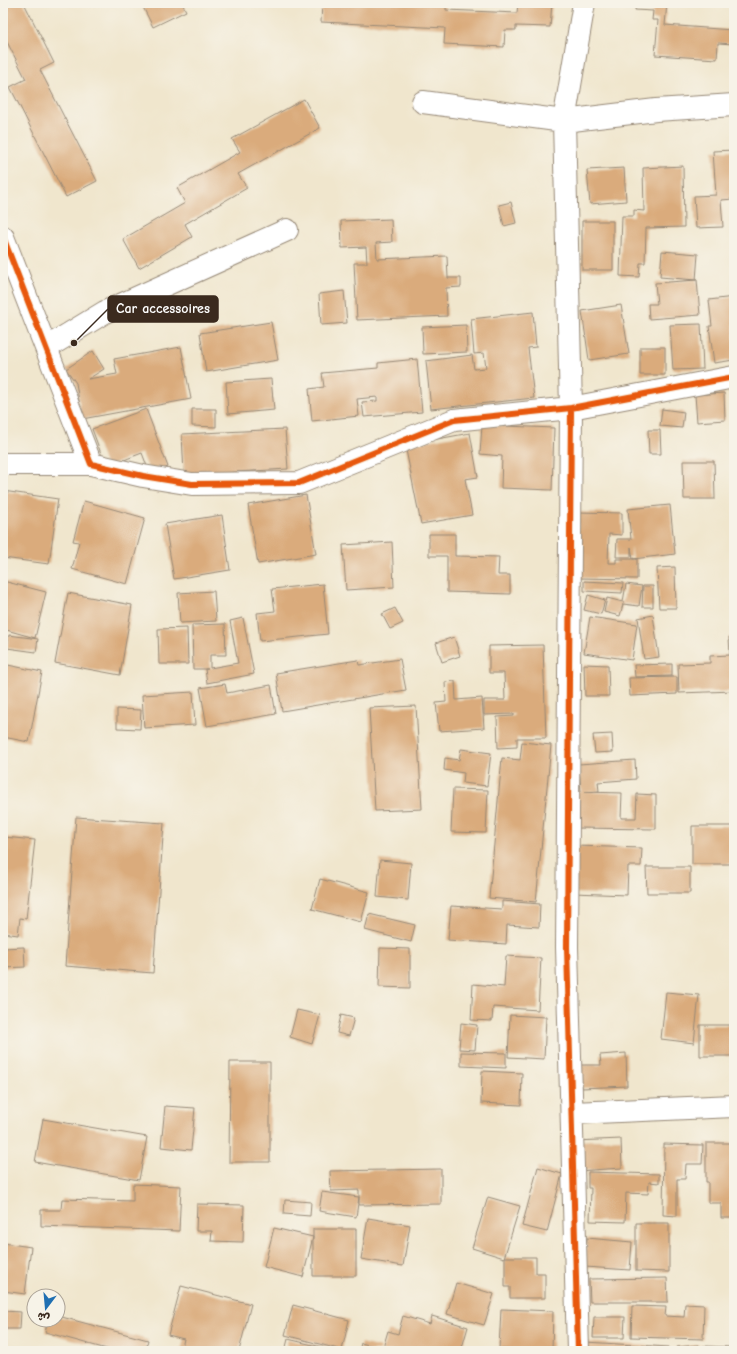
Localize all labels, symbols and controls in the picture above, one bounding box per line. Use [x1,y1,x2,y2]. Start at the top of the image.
callout: Car accessoires [108,296,218,322]
text: Car accessoires [116,300,210,317]
north arrow [26,1288,66,1328]
text: ش [36,1309,51,1325]

